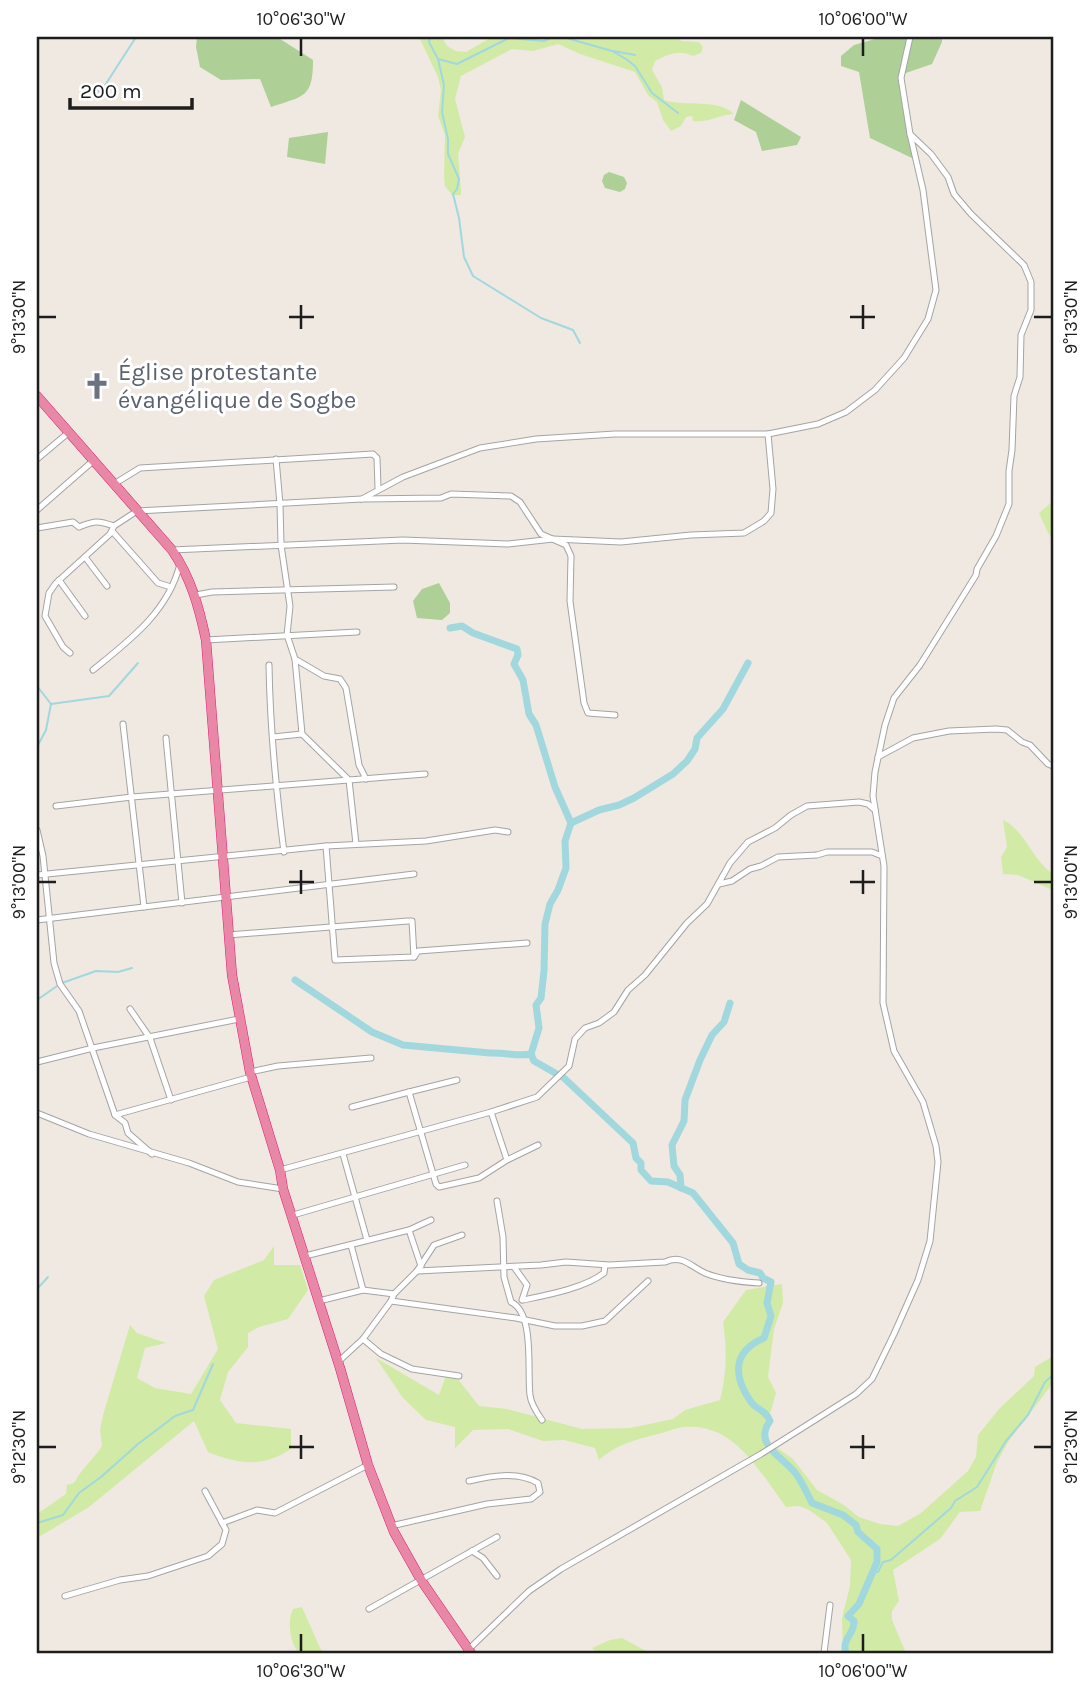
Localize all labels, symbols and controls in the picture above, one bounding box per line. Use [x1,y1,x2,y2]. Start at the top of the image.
text: 10°06'30"W [256,8,346,30]
text: 10°06'00"W [818,8,908,30]
scale bar [70,66,192,110]
text: 200 m [80,79,142,103]
text: 9°13'30"N [8,280,30,354]
text: 9°13'30"N [1060,280,1082,354]
place label: Église protestante évangélique de Sogbe [118,357,356,414]
church icon: Église protestante évangélique de Sogbe [82,371,112,401]
text: 9°13'00"N [8,845,30,919]
text: 9°13'00"N [1060,845,1082,919]
text: 9°12'30"N [8,1410,30,1484]
text: 9°12'30"N [1060,1410,1082,1484]
text: 10°06'30"W [256,1660,346,1682]
text: 10°06'00"W [818,1660,908,1682]

